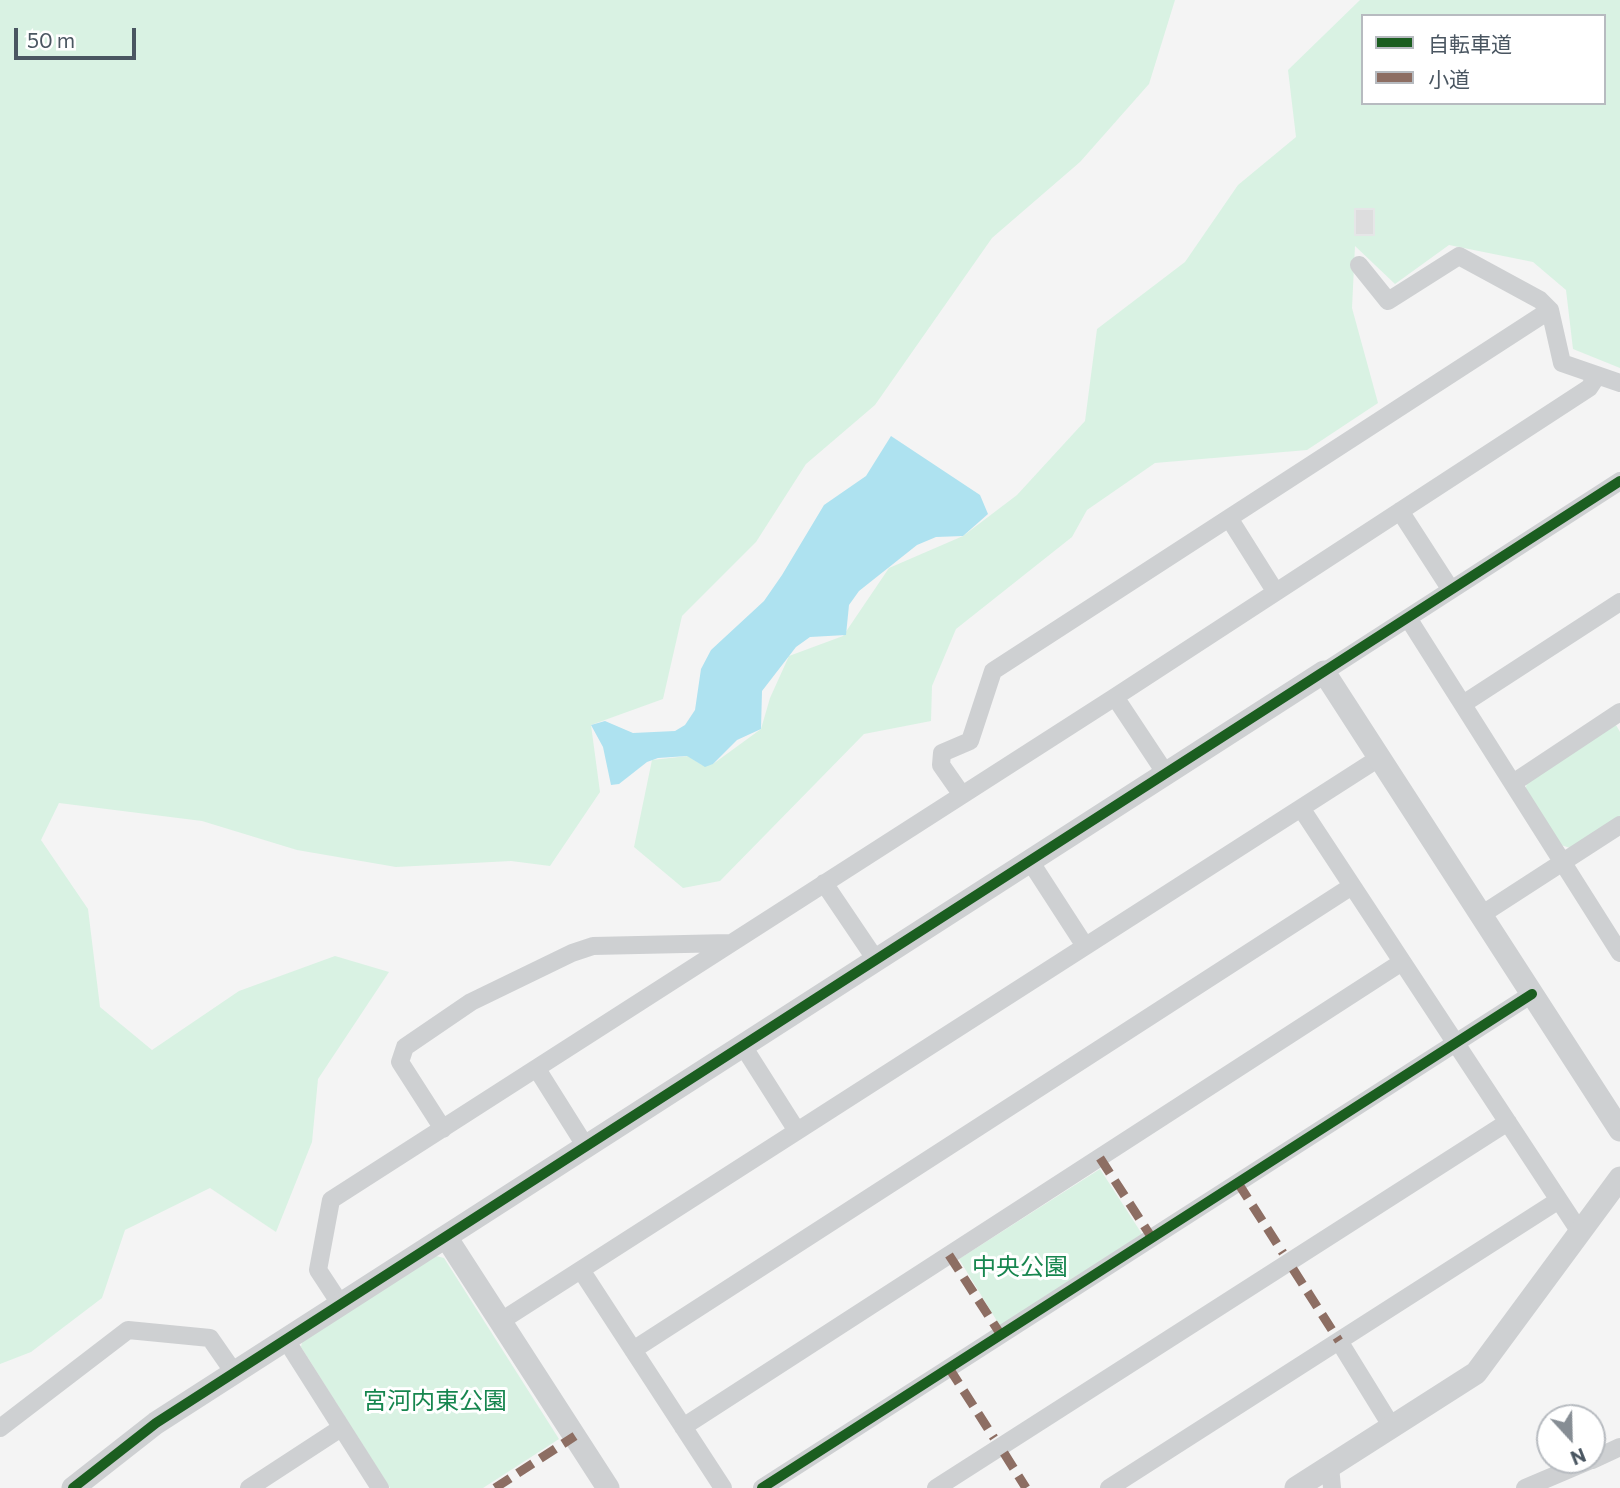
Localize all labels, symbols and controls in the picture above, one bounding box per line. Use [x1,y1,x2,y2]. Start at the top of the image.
scale bar [18,14,140,58]
legend [1361,14,1606,105]
text: 50 m [27,27,75,52]
text: 自転車道 [1428,31,1512,56]
text: 小道 [1428,66,1470,91]
park label: 中央公園 [972,1253,1068,1281]
park label: 宮河内東公園 [363,1387,507,1415]
north arrow [1536,1404,1606,1474]
text: N [1567,1444,1589,1470]

